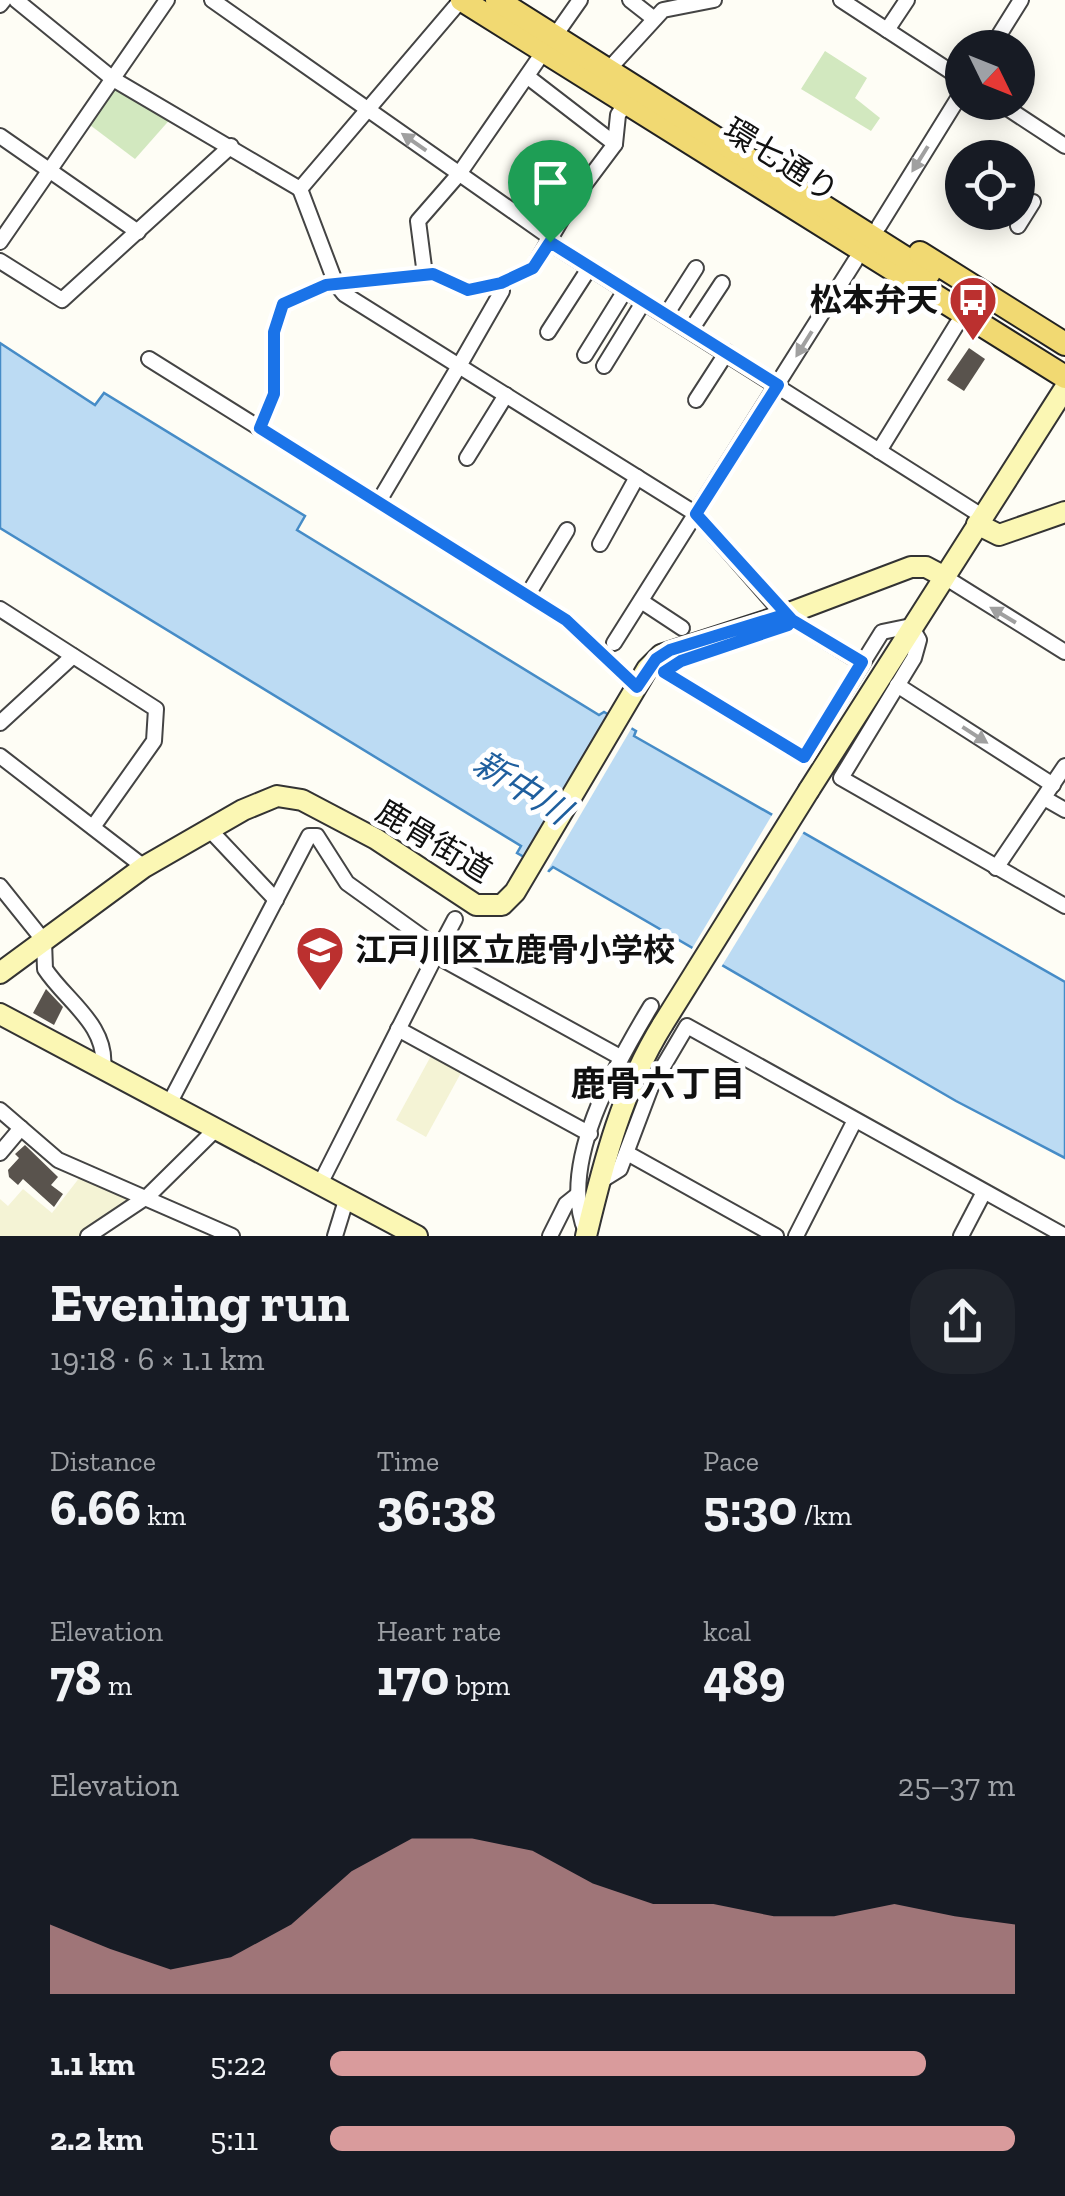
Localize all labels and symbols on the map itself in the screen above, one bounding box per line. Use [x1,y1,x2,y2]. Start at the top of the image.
north arrow [945,30,1035,120]
street label: 環七通り [717,110,845,210]
one-way arrow [400,133,427,152]
pin [508,140,593,243]
one-way arrow [912,145,929,173]
bus stop icon: 松本弁天 [947,274,999,342]
place label: 松本弁天 [810,281,938,319]
one-way arrow [795,331,814,358]
one-way arrow [989,607,1017,624]
one-way arrow [961,726,989,743]
water label: 新中川 [466,741,581,835]
street label: 鹿骨街道 [369,792,499,890]
school or university icon: 江戸川区立鹿骨小学校 [294,924,346,992]
place label: 江戸川区立鹿骨小学校 [355,931,675,969]
district label: 鹿骨六丁目 [570,1063,746,1105]

